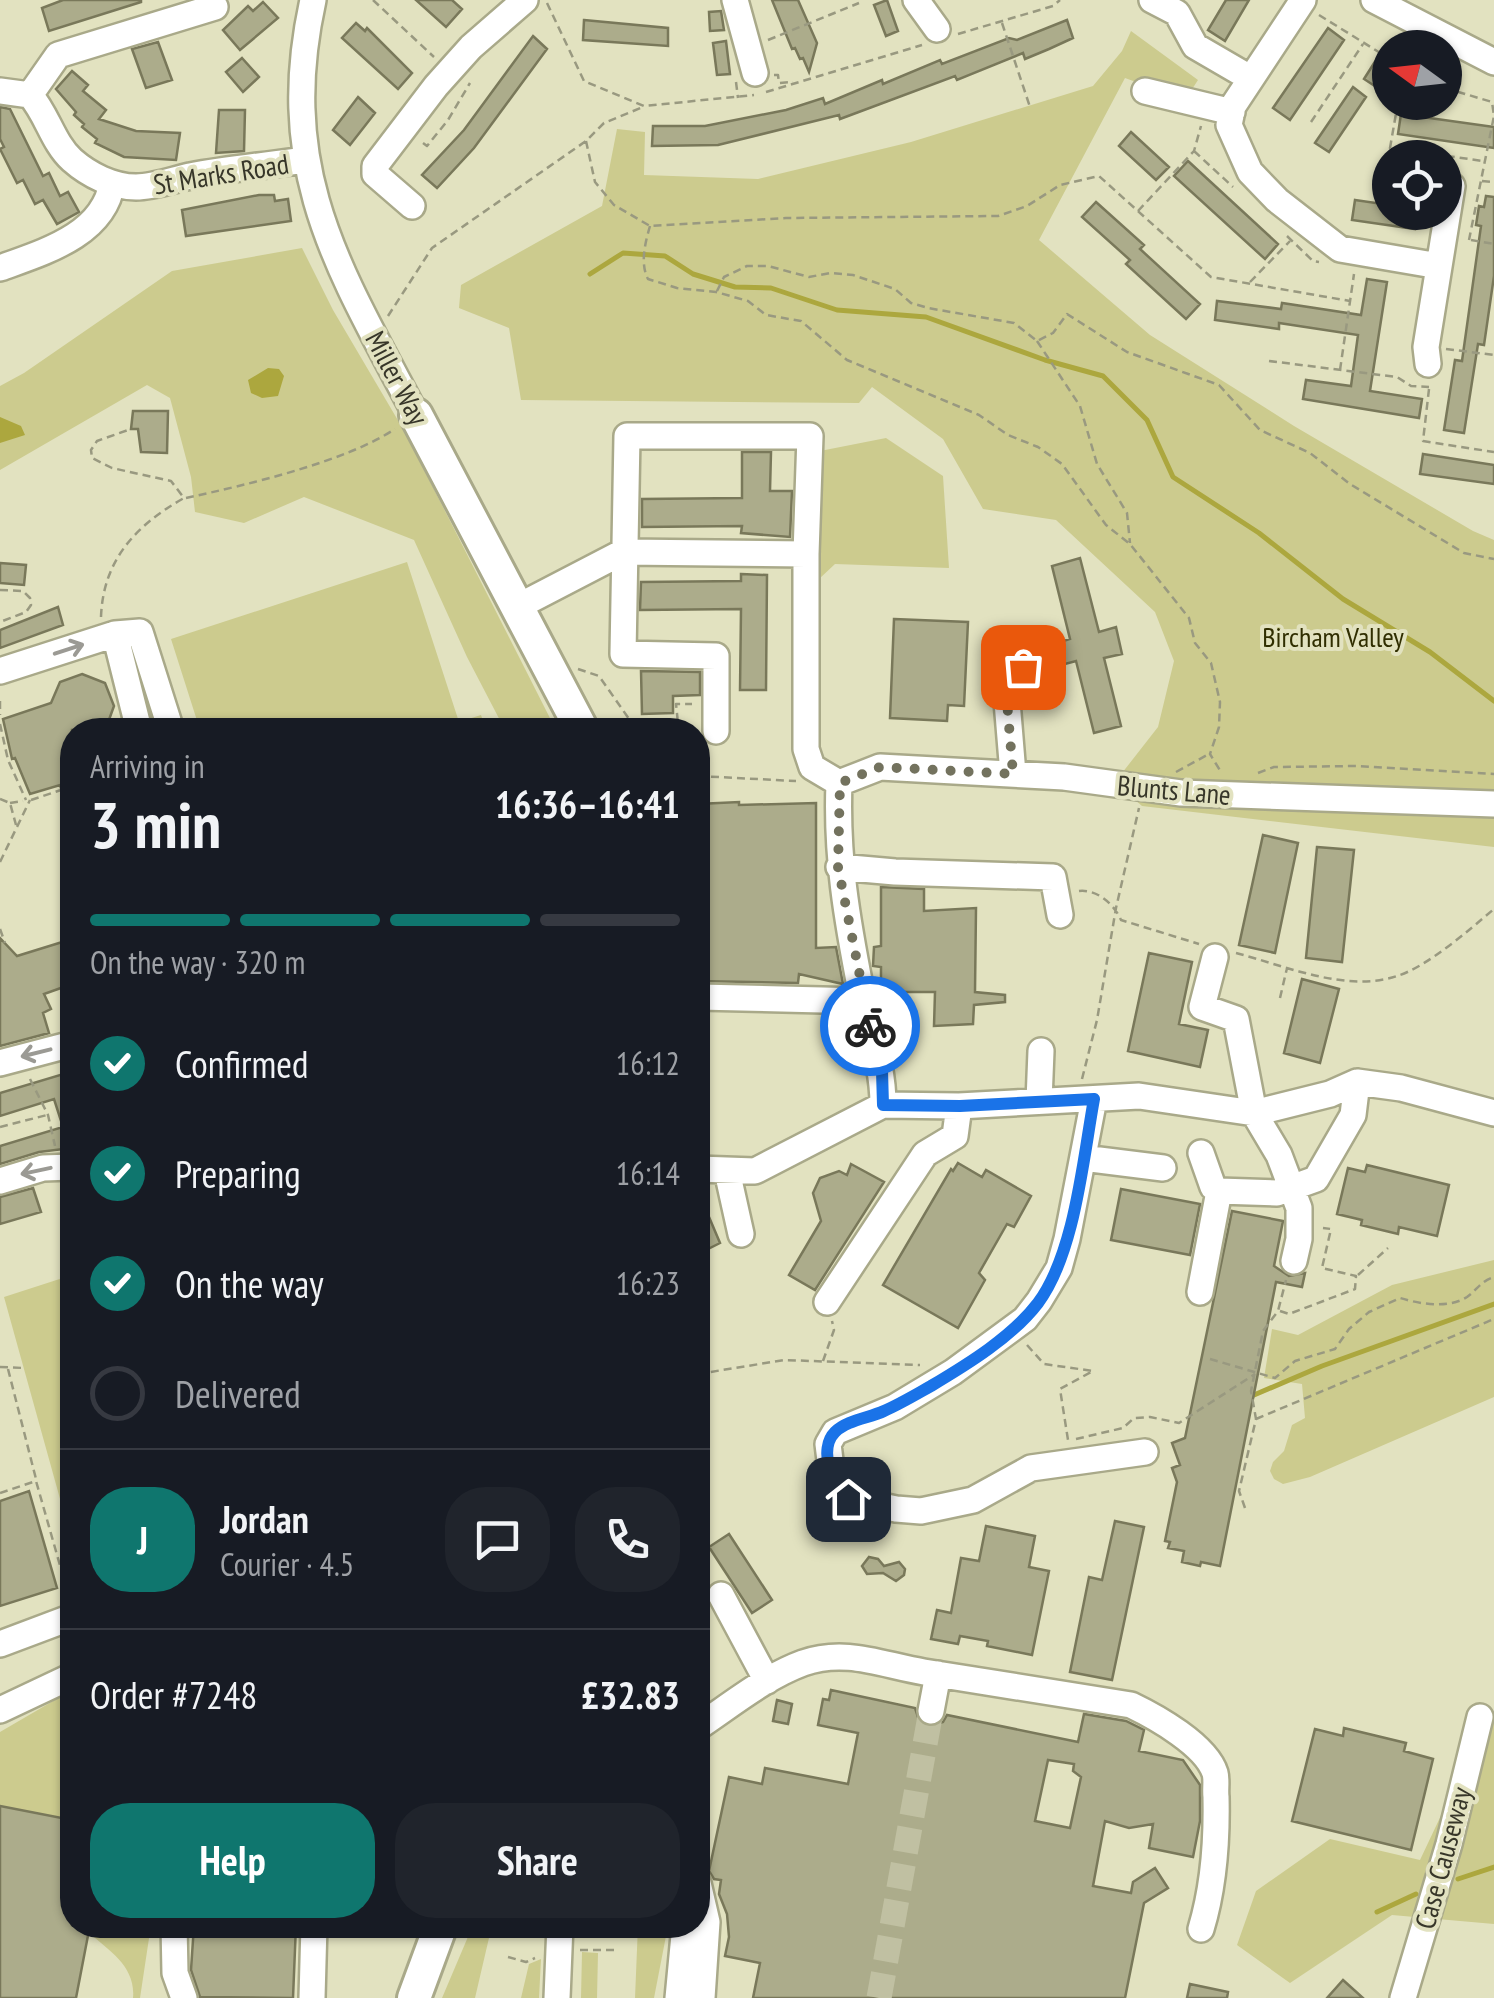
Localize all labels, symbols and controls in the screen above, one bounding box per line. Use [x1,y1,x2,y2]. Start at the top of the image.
north arrow [1372,30,1462,120]
map controls [1372,30,1462,230]
button: locate [1372,140,1462,230]
street label: St Marks Road [151,145,291,202]
street label: Miller Way [357,324,438,432]
park label: Bircham Valley [1262,618,1404,655]
pin [981,625,1066,710]
one-way arrow [53,638,85,656]
icon: bag [996,640,1051,695]
text: Arriving in [90,745,205,787]
street label: Blunts Lane [1116,766,1232,813]
text: 16:36–16:41 [495,779,680,828]
text: 3 min [90,782,221,866]
text: On the way · 320 m [90,941,305,983]
courier [820,976,920,1076]
icon: bike [843,999,898,1054]
icon: check [90,1036,145,1091]
text: Confirmed [175,1039,308,1088]
text: 16:12 [616,1042,680,1084]
one-way arrow [21,1044,52,1063]
icon: check [90,1146,145,1201]
text: Preparing [175,1149,301,1198]
text: 16:14 [616,1152,680,1194]
one-way arrow [21,1163,53,1182]
icon: check [90,1256,145,1311]
text: On the way [175,1259,323,1308]
text: 16:23 [616,1262,680,1304]
text: Delivered [175,1369,301,1418]
pin [806,1457,891,1542]
icon: home [821,1472,876,1527]
button: chat [445,1487,550,1592]
button: phone [575,1487,680,1592]
text: Jordan [220,1494,309,1543]
text: J [137,1515,148,1564]
text: Courier · 4.5 [220,1543,354,1585]
text: Order #7248 [90,1670,257,1719]
text: £32.83 [581,1670,680,1719]
street label: Case Causeway [1406,1782,1479,1933]
button: Help [90,1803,375,1918]
button: Share [395,1803,680,1918]

